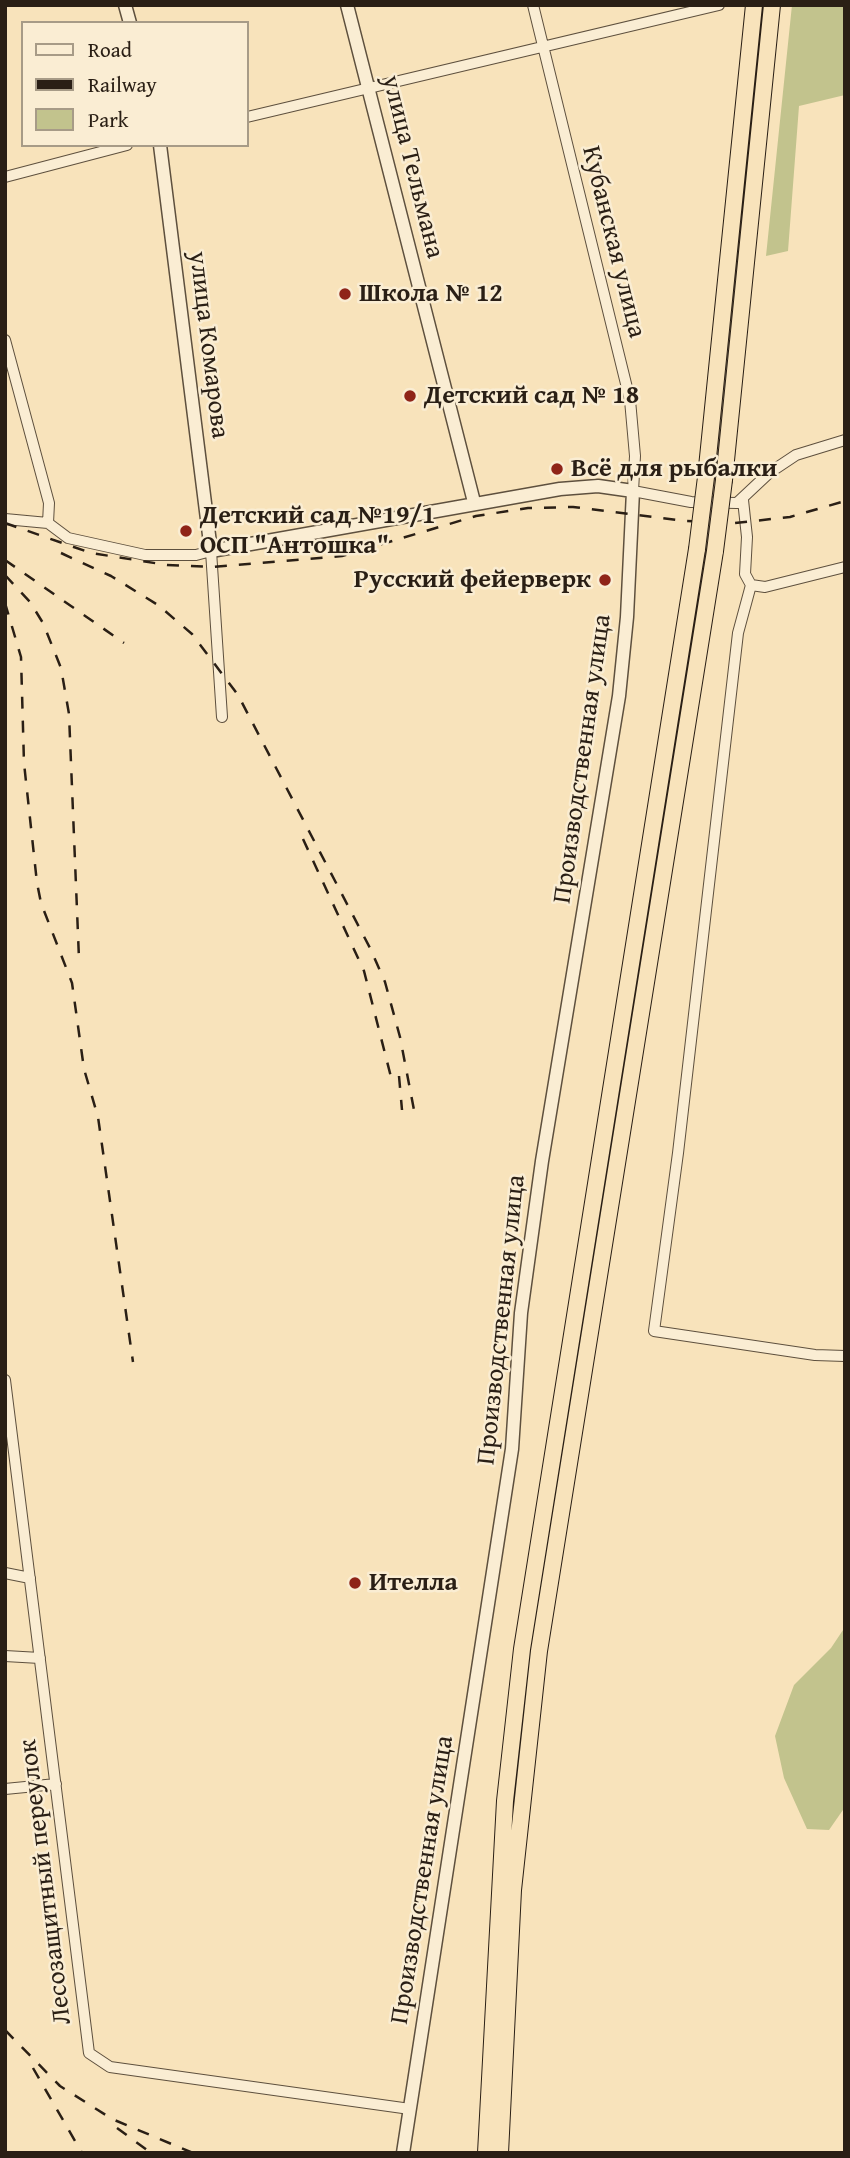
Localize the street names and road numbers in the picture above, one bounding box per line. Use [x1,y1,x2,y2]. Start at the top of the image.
street label: улица Тельмана [374,72,450,262]
street label: Кубанская улица [574,143,652,341]
street label: улица Комарова [181,250,235,440]
street label: Производственная улица [547,613,619,905]
street label: Производственная улица [471,1173,533,1467]
street label: Производственная улица [385,1734,461,2026]
street label: Лесозащитный переулок [13,1738,79,2026]

